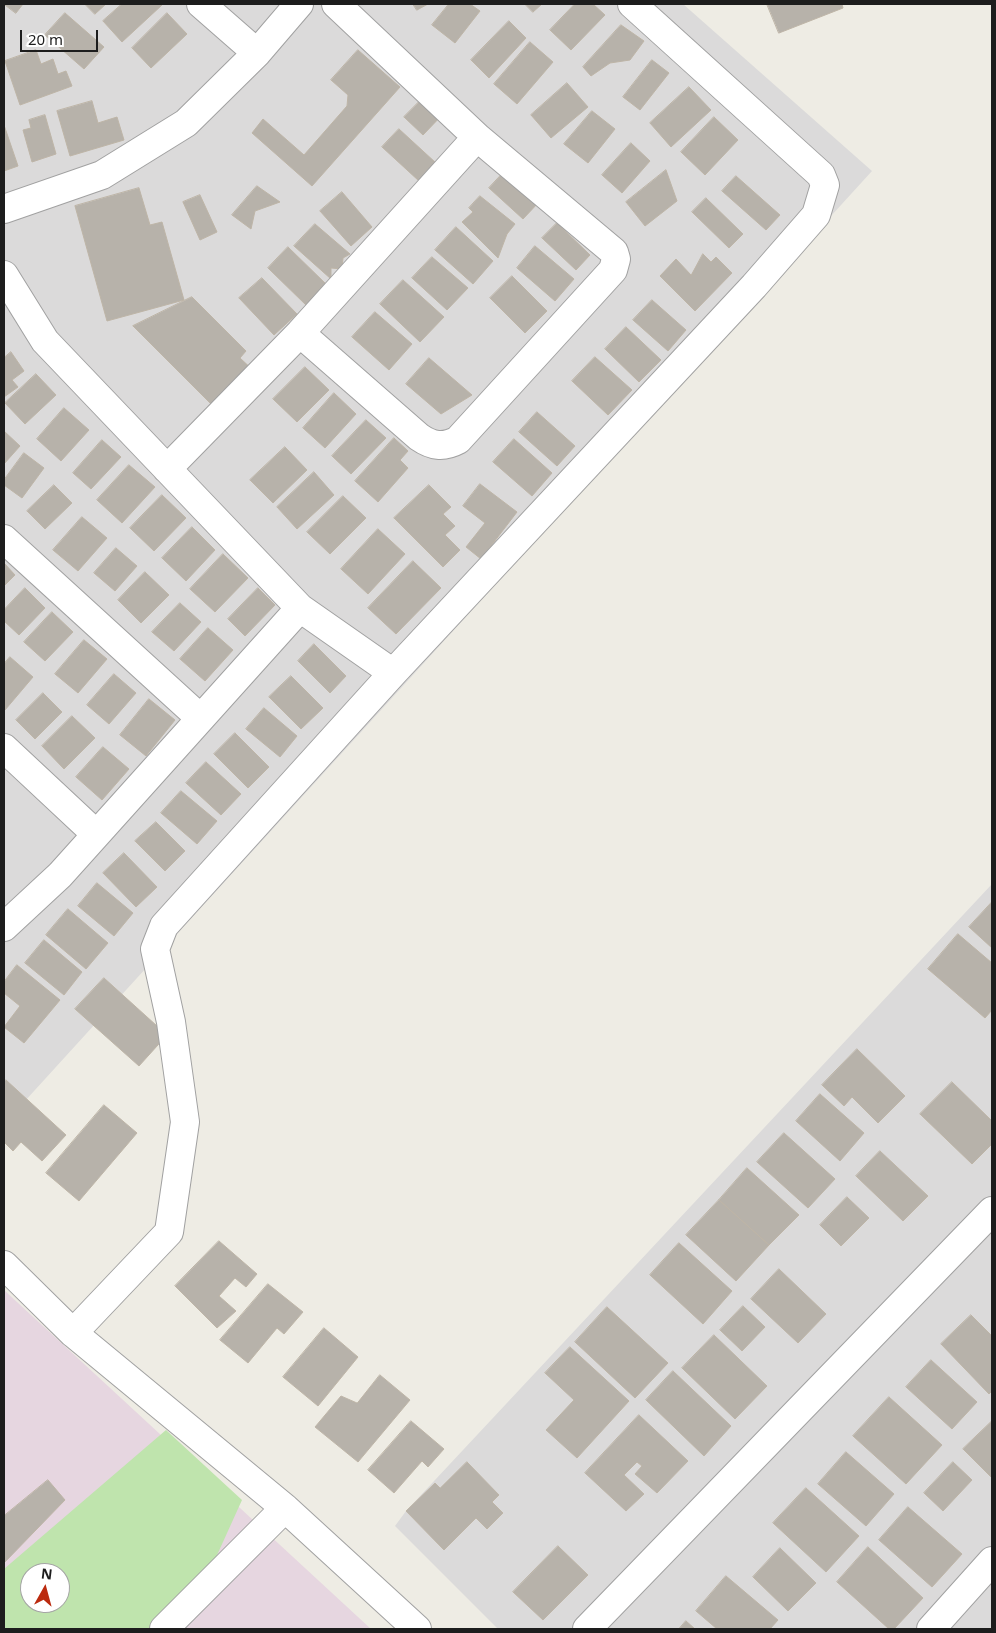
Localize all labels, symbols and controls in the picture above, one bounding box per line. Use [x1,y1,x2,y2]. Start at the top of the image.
scale bar [22,20,100,52]
text: 20 m [28,29,63,49]
north arrow [20,1563,70,1613]
text: N [40,1563,54,1584]

